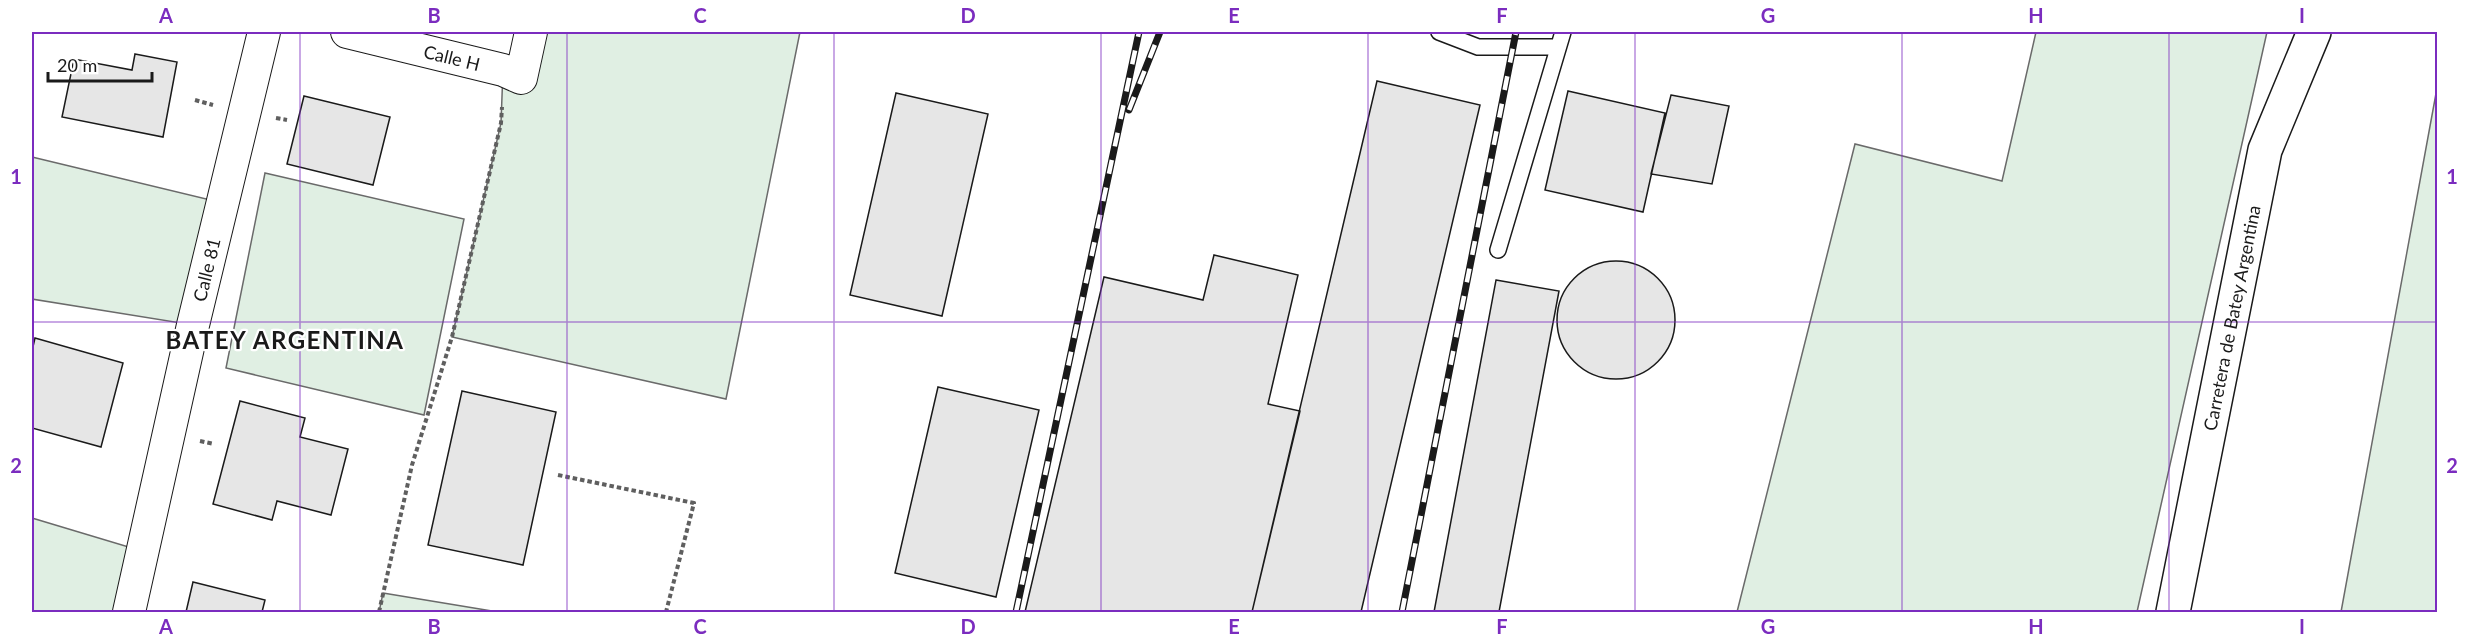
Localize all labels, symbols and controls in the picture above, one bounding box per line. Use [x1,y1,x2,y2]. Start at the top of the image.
text: A [158,3,173,27]
text: B [427,3,441,27]
text: C [693,3,707,27]
text: D [960,3,976,27]
text: E [1228,3,1240,27]
text: F [1496,3,1508,27]
text: G [1761,3,1775,27]
text: H [2028,3,2044,27]
text: I [2299,3,2305,27]
street label: Calle H [421,40,482,75]
scale bar [48,45,152,83]
text: 20 m [57,54,97,76]
text: 1 [10,164,22,188]
text: 1 [2446,164,2458,188]
street label: Carretera de Batey Argentina [2198,203,2265,432]
street label: Calle 81 [188,236,225,304]
district label: BATEY ARGENTINA [165,325,405,354]
text: 2 [10,453,22,477]
text: 2 [2446,453,2458,477]
text: A [158,614,173,638]
text: B [427,614,441,638]
text: C [693,614,707,638]
text: D [960,614,976,638]
text: E [1228,614,1240,638]
text: F [1496,614,1508,638]
text: G [1761,614,1775,638]
text: H [2028,614,2044,638]
text: I [2299,614,2305,638]

